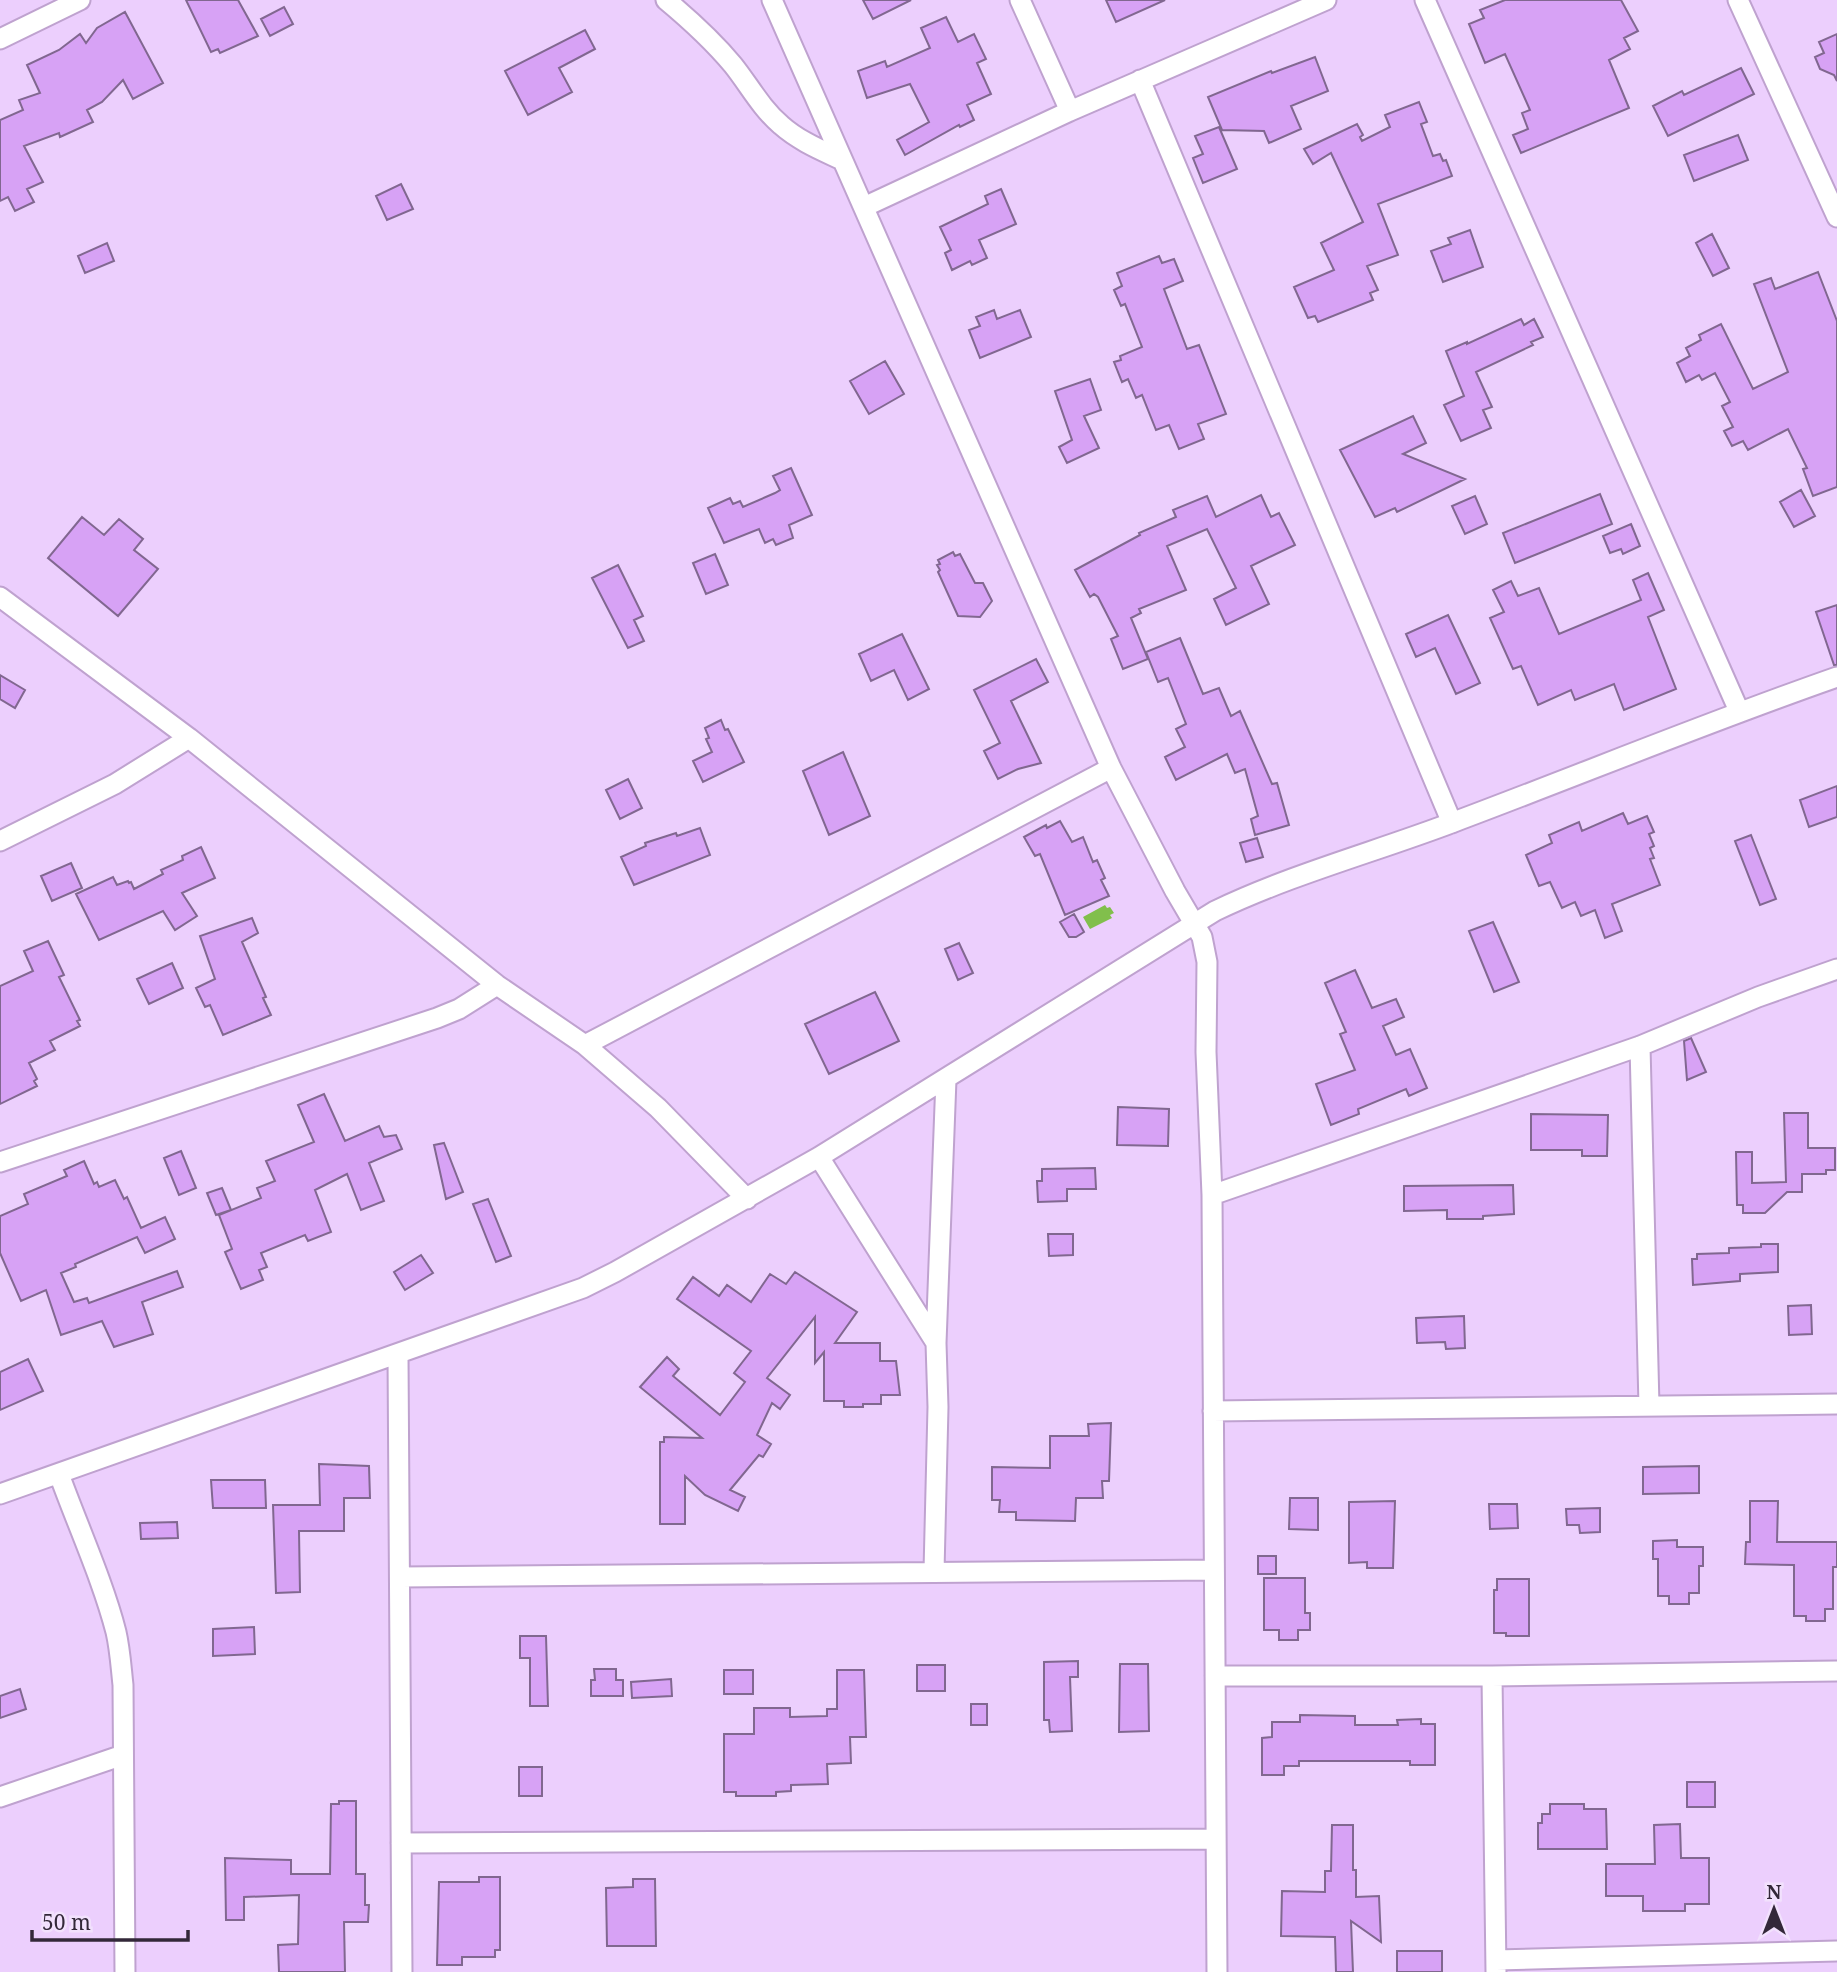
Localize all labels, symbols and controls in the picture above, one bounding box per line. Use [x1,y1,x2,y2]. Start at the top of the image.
north arrow [1739,1874,1809,1944]
text: N [1767,1879,1782,1905]
scale bar [32,1898,187,1942]
text: 50 m [42,1908,91,1936]

